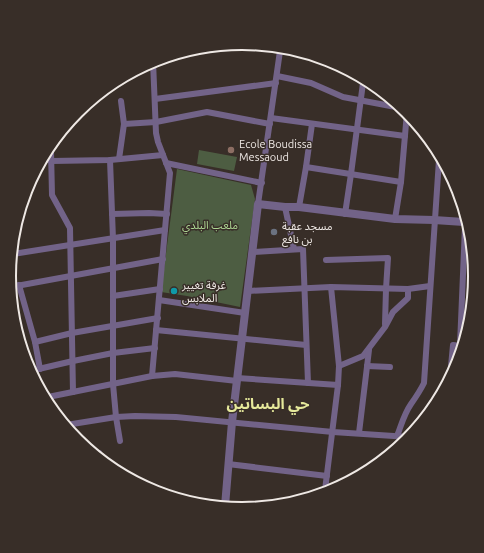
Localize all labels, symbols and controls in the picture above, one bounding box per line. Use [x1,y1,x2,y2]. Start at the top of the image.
place label: Ecole Boudissa Messaoud [239,138,312,163]
marker: Ecole Boudissa Messaoud [226,145,236,155]
park label: ملعب البلدي [182,219,238,235]
place label: مسجد عقبة بن نافع [282,220,333,247]
marker: مسجد عقبة بن نافع [269,227,279,237]
place label: غرفة تغيير الملابس [181,279,226,305]
marker: غرفة تغيير الملابس [169,286,179,296]
district label: حي البساتين [227,395,310,415]

